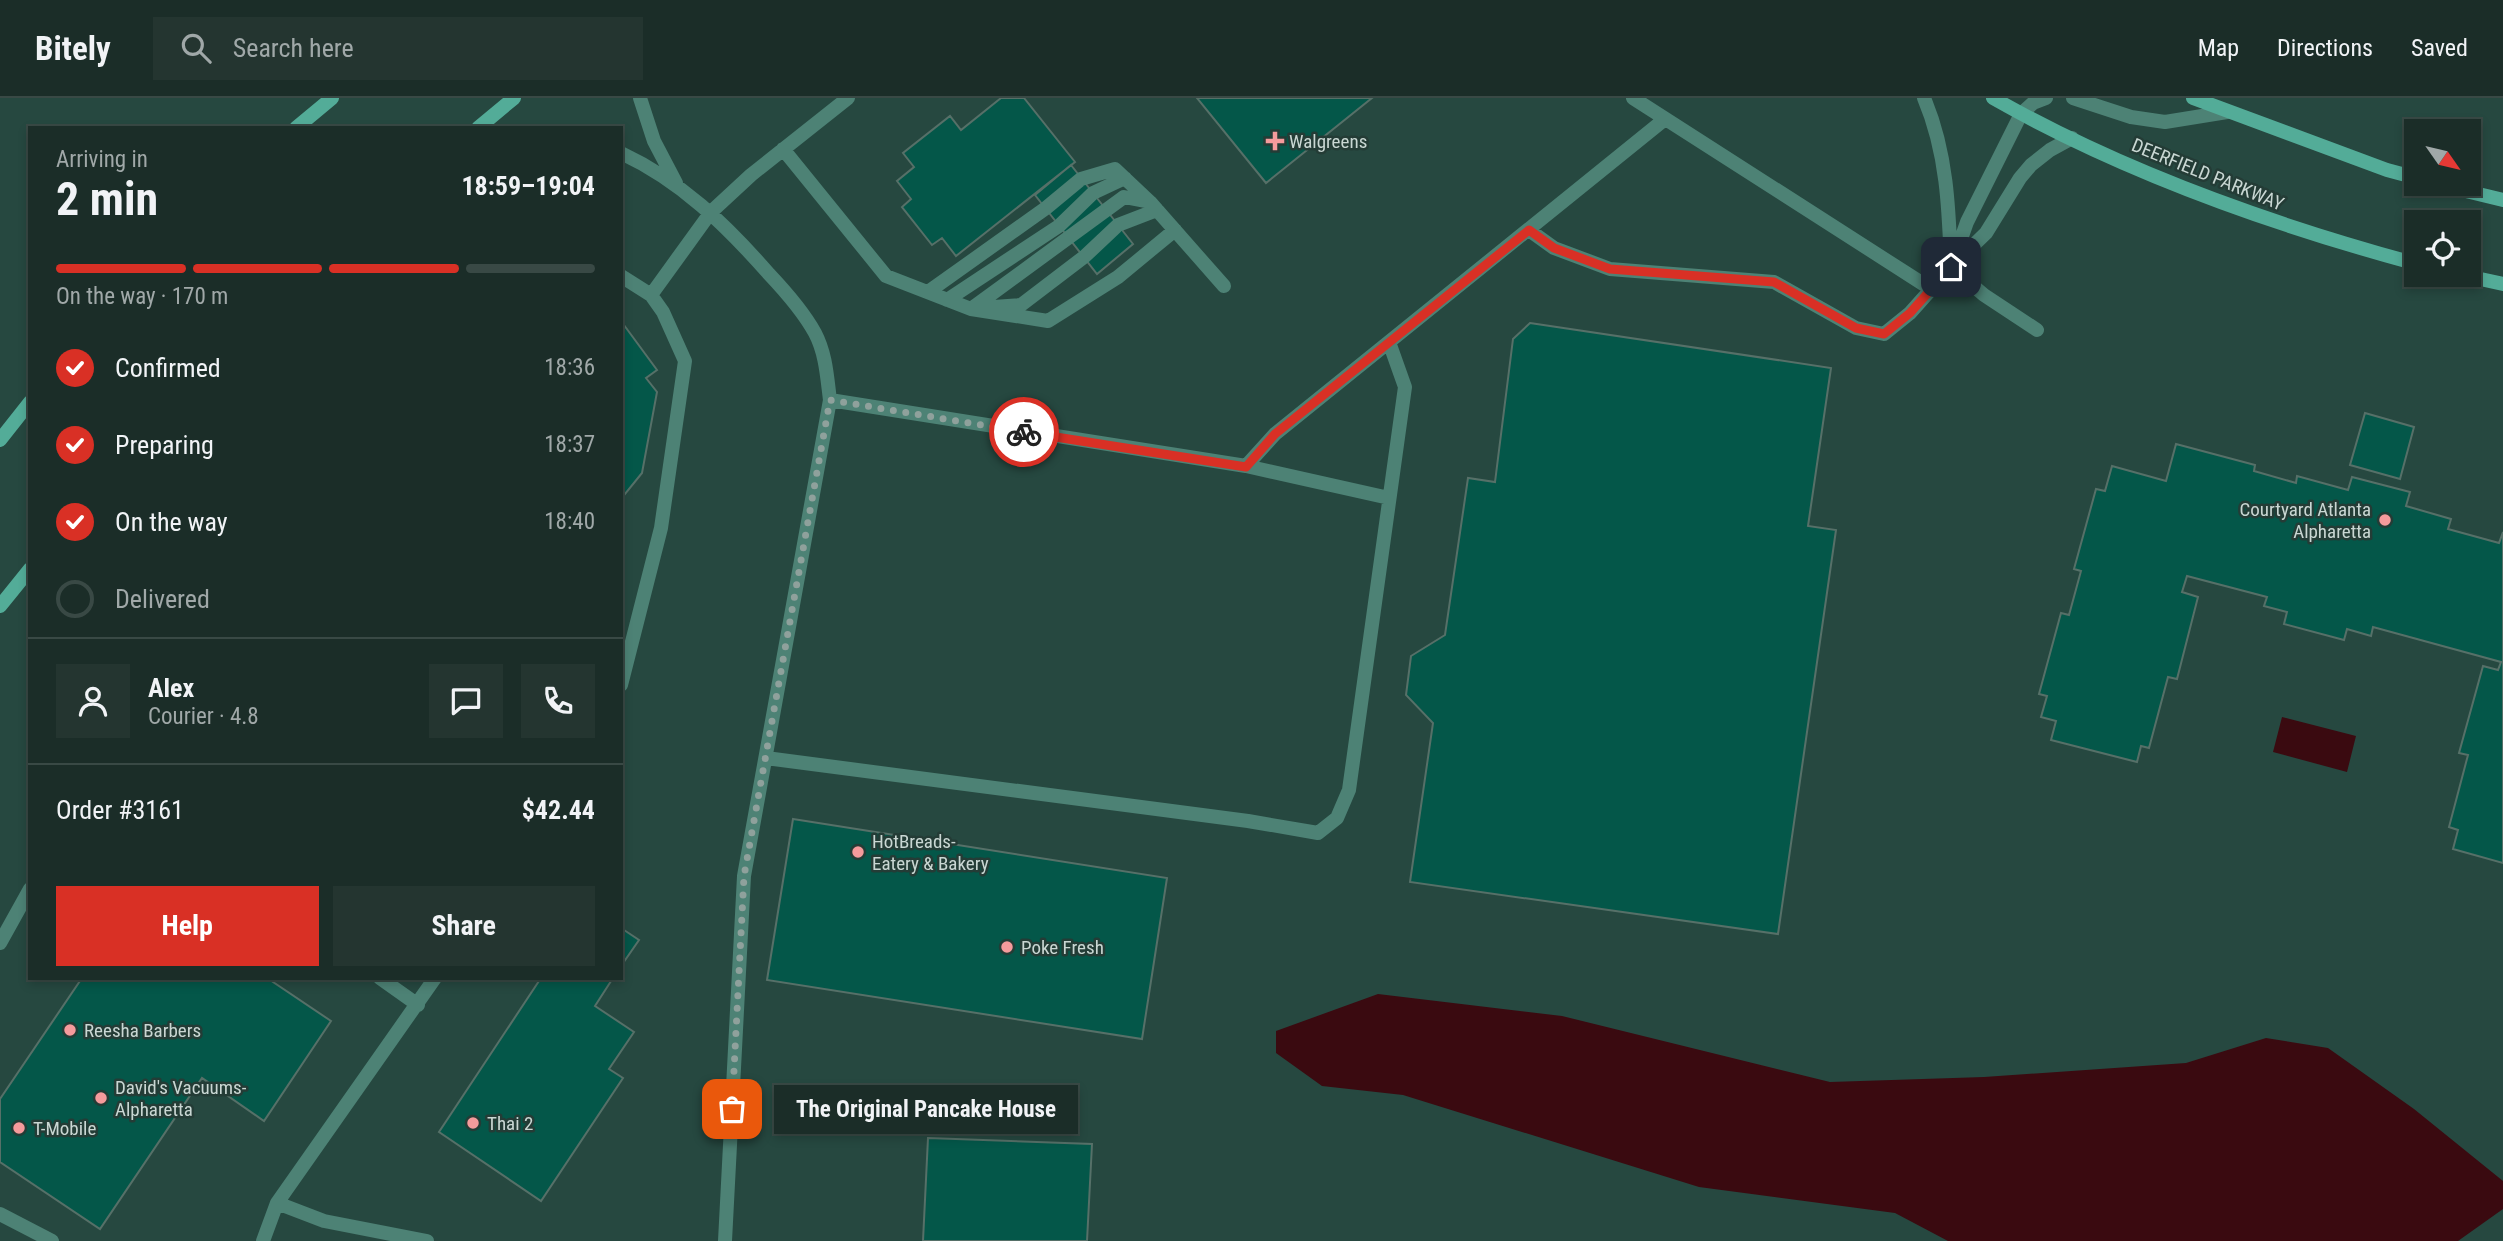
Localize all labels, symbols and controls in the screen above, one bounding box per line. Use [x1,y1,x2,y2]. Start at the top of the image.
search box [153,17,643,80]
text: Bitely [35,29,111,68]
icon: search [177,29,215,67]
text: Search here [233,33,354,63]
text: Map [2198,34,2239,62]
text: Directions [2277,34,2373,62]
text: Saved [2411,34,2468,62]
north arrow [2404,119,2482,196]
map controls [2404,119,2481,287]
place label: Walgreens [1289,130,1367,153]
marker: Walgreens [1267,133,1283,149]
street label: DEERFIELD PARKWAY [2128,133,2287,216]
text: Arriving in [56,146,148,173]
text: 18:59–19:04 [461,171,595,201]
text: 2 min [56,172,158,226]
button: locate [2404,210,2481,287]
pin [1921,237,1981,297]
icon: home [1932,248,1970,286]
text: On the way · 170 m [56,283,228,310]
icon: check [56,349,94,387]
text: Confirmed [115,353,221,383]
text: 18:36 [544,354,595,381]
courier [989,397,1059,467]
icon: bike [1005,413,1043,451]
icon: check [56,426,94,464]
text: Preparing [115,430,214,460]
text: 18:37 [544,431,595,458]
place label: Courtyard Atlanta Alpharetta [2240,498,2371,543]
icon: check [56,503,94,541]
text: On the way [115,507,228,537]
text: 18:40 [544,508,595,535]
marker: Courtyard Atlanta Alpharetta [2377,512,2393,528]
text: Delivered [115,584,210,614]
button: person [56,664,130,738]
button: chat [429,664,503,738]
button: phone [521,664,595,738]
text: Alex [148,673,194,703]
text: Courier · 4.8 [148,703,259,730]
text: Order #3161 [56,795,184,825]
text: $42.44 [522,795,595,825]
place label: HotBreads- Eatery & Bakery [872,830,989,875]
marker: HotBreads- Eatery & Bakery [850,844,866,860]
button: Help [56,886,319,966]
button: Share [333,886,595,966]
place label: Poke Fresh [1021,936,1104,959]
marker: Poke Fresh [999,939,1015,955]
place label: Reesha Barbers [84,1019,201,1042]
marker: Reesha Barbers [62,1022,78,1038]
place label: David's Vacuums- Alpharetta [115,1076,247,1121]
pin [702,1079,762,1139]
callout: The Original Pancake House [774,1084,1078,1134]
marker: David's Vacuums- Alpharetta [93,1090,109,1106]
icon: bag [713,1090,751,1128]
text: The Original Pancake House [796,1096,1056,1123]
place label: Thai 2 [487,1112,533,1135]
marker: Thai 2 [465,1115,481,1131]
place label: T-Mobile [33,1117,96,1140]
marker: T-Mobile [11,1120,27,1136]

